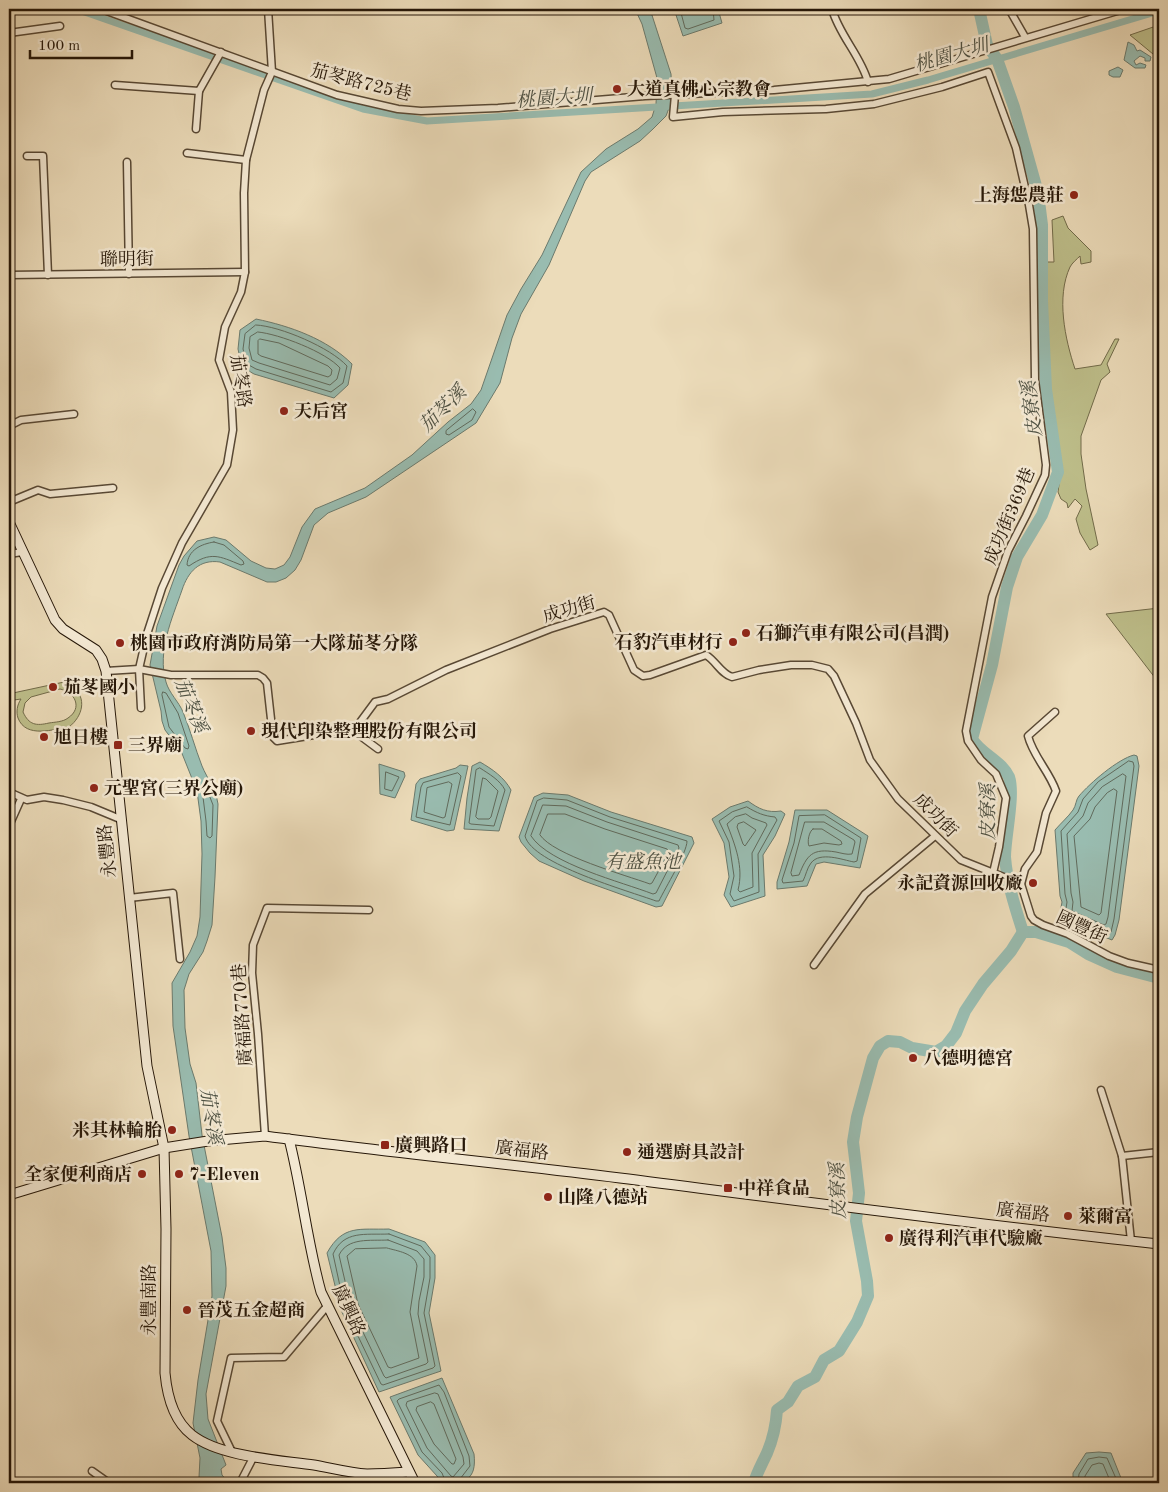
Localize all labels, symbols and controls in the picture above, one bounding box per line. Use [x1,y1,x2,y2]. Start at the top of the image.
scale bar [30,28,132,60]
water label: 桃園大圳 [912,34,994,76]
text: 100 m [38,39,80,54]
street label: 茄苳路725巷 [308,60,414,104]
place label: 大道真佛心宗教會 [627,79,771,99]
marker: 大道真佛心宗教會 [611,83,623,95]
water label: 桃園大圳 [515,85,596,112]
place label: 上海怹農莊 [974,185,1064,205]
marker: 上海怹農莊 [1068,189,1080,201]
street label: 聯明街 [100,249,154,269]
street label: 茄苳路 [227,353,255,409]
water label: 皮寮溪 [1017,377,1046,439]
water label: 茄苳溪 [415,380,472,437]
place label: 天后宮 [294,401,348,421]
marker: 天后宮 [278,405,290,417]
street label: 成功街369巷 [980,465,1038,567]
street label: 成功街 [540,592,598,626]
place label: 石獅汽車有限公司(昌潤) [756,623,949,643]
marker: 石獅汽車有限公司(昌潤) [740,627,752,639]
place label: 石豹汽車材行 [615,632,723,652]
place label: 桃園市政府消防局第一大隊茄苳分隊 [130,633,418,653]
marker: 石豹汽車材行 [727,636,739,648]
marker: 桃園市政府消防局第一大隊茄苳分隊 [114,637,126,649]
water label: 茄苳溪 [170,675,212,738]
place label: 茄苳國小 [63,677,135,697]
marker: 茄苳國小 [47,681,59,693]
place label: 現代印染整理股份有限公司 [261,721,477,741]
marker: 現代印染整理股份有限公司 [245,725,257,737]
place label: 旭日樓 [54,727,108,747]
marker: 旭日樓 [38,731,50,743]
place label: 三界廟 [128,735,182,755]
marker: 三界廟 [112,739,124,751]
place label: 元聖宮(三界公廟) [104,778,243,798]
marker: 元聖宮(三界公廟) [88,782,100,794]
water label: 皮寮溪 [977,782,999,841]
street label: 成功街 [910,789,962,841]
street label: 永豐路 [94,823,120,879]
water label: 有盛魚池 [605,851,683,873]
place label: 永記資源回收廠 [897,873,1023,893]
marker: 永記資源回收廠 [1027,877,1039,889]
street label: 國豐街 [1053,907,1111,947]
street label: 廣福路770巷 [228,963,256,1067]
place label: 八德明德宮 [923,1048,1013,1068]
marker: 八德明德宮 [907,1052,919,1064]
water label: 茄苳溪 [196,1086,226,1148]
place label: 米其林輪胎 [72,1120,162,1140]
marker: 米其林輪胎 [166,1124,178,1136]
place label: 廣興路口 [395,1135,467,1155]
street label: 廣福路 [494,1137,550,1163]
marker: 廣興路口 [379,1139,391,1151]
place label: 通選廚具設計 [637,1142,745,1162]
marker: 通選廚具設計 [621,1146,633,1158]
water label: 皮寮溪 [826,1160,850,1220]
place label: 全家便利商店 [24,1164,132,1184]
place label: 7-Eleven [189,1166,260,1184]
marker: 全家便利商店 [136,1168,148,1180]
marker: 7-Eleven [173,1168,185,1180]
place label: 中祥食品 [738,1178,810,1198]
marker: 中祥食品 [722,1182,734,1194]
place label: 山隆八德站 [558,1187,648,1207]
marker: 山隆八德站 [542,1191,554,1203]
street label: 廣福路 [995,1199,1051,1225]
place label: 萊爾富 [1078,1206,1132,1226]
marker: 萊爾富 [1062,1210,1074,1222]
place label: 廣得利汽車代驗廠 [899,1228,1043,1248]
marker: 廣得利汽車代驗廠 [883,1232,895,1244]
street label: 永豐南路 [139,1264,159,1336]
street label: 廣興路 [329,1281,369,1339]
place label: 晉茂五金超商 [197,1300,305,1320]
marker: 晉茂五金超商 [181,1304,193,1316]

